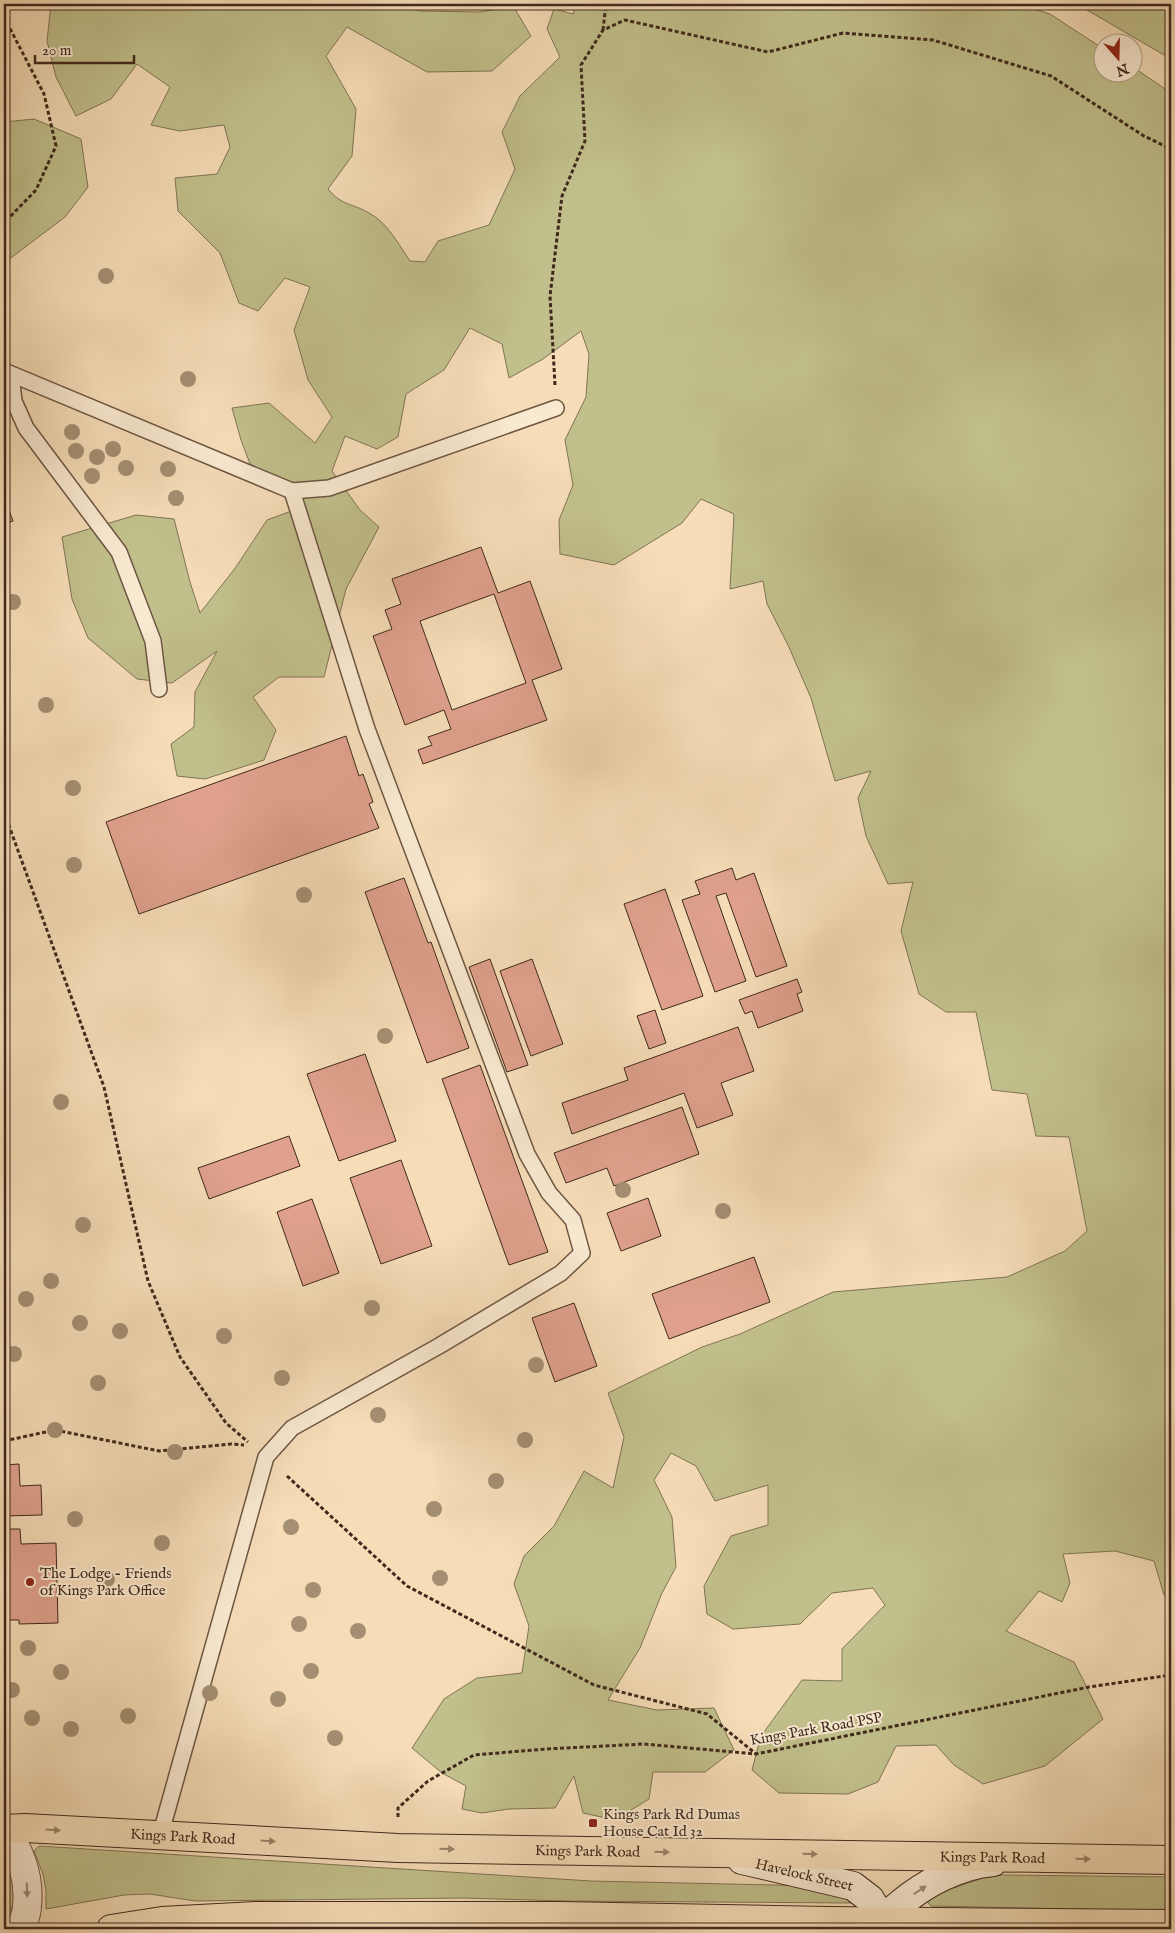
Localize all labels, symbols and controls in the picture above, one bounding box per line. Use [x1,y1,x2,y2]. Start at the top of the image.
scale bar [35,32,134,64]
north arrow [1092,32,1142,82]
text: 20 m [42,41,72,60]
text: N [1113,58,1132,80]
place label: The Lodge - Friends of Kings Park Office [40,1564,171,1600]
marker: The Lodge - Friends of Kings Park Office [24,1576,36,1588]
street label: Kings Park Road PSP [749,1708,884,1750]
place label: Kings Park Rd Dumas House Cat Id 32 [603,1805,740,1841]
marker: Kings Park Rd Dumas House Cat Id 32 [587,1817,599,1829]
street label: Kings Park Road [130,1824,237,1849]
one-way arrow [45,1826,61,1834]
one-way arrow [260,1838,276,1846]
street label: Kings Park Road [535,1841,641,1861]
one-way arrow [439,1845,455,1853]
street label: Kings Park Road [940,1847,1046,1868]
one-way arrow [654,1848,670,1856]
one-way arrow [802,1851,818,1859]
street label: Havelock Street [754,1854,855,1895]
one-way arrow [1076,1855,1092,1863]
one-way arrow [23,1882,31,1898]
one-way arrow [913,1885,927,1895]

